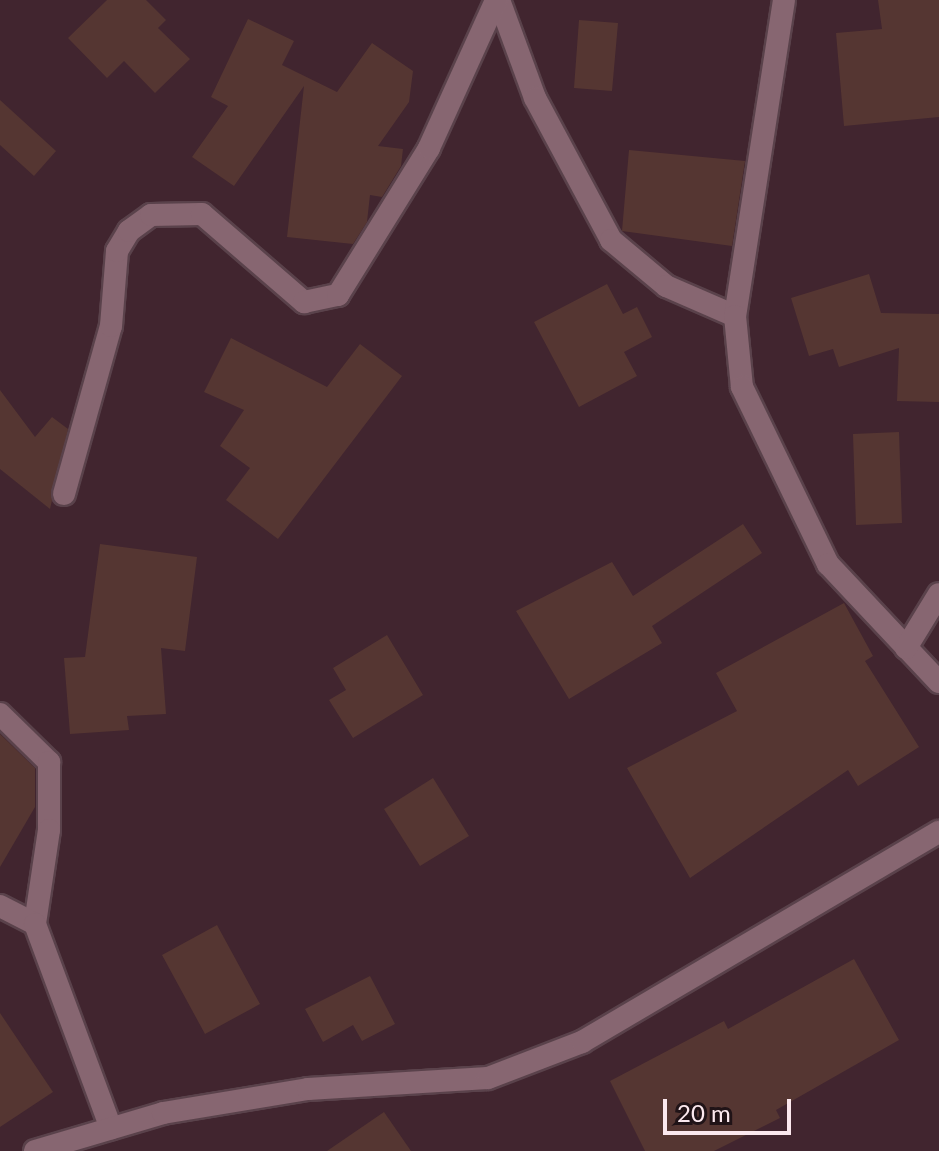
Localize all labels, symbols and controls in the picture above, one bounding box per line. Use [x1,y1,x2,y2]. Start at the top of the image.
scale bar [667,1083,795,1133]
text: 20 m [677,1098,731,1127]

